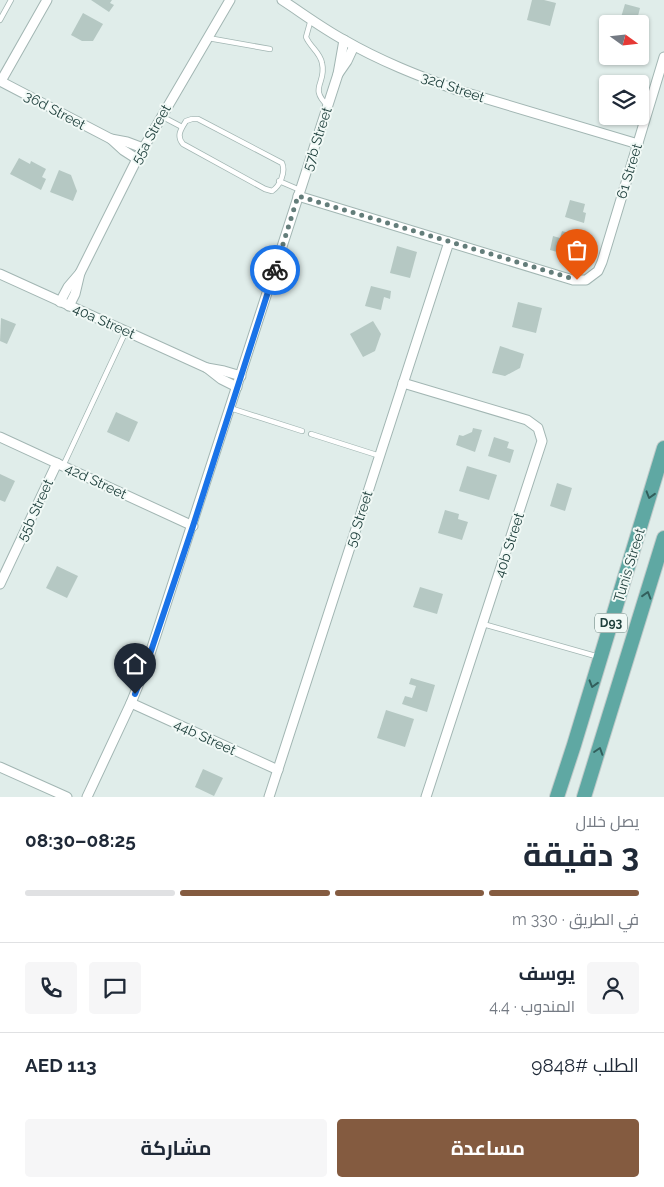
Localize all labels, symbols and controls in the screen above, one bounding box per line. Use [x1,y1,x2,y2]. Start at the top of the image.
north arrow [599,15,649,65]
map controls [599,15,649,125]
street label: 32d Street [419,69,487,105]
button: layers [599,75,649,125]
street label: 36d Street [22,87,89,133]
street label: 55a Street [128,101,174,166]
street label: 57b Street [299,105,335,173]
street label: 61 Street [613,141,645,201]
pin [556,229,598,280]
icon: bag [563,236,591,264]
courier [250,245,300,295]
icon: bike [261,256,289,284]
street label: 40a Street [70,300,138,342]
street label: 42d Street [63,460,130,502]
street label: 55b Street [14,476,56,543]
street label: 59 Street [342,489,376,549]
one-way arrow [646,490,656,498]
street label: 40b Street [491,510,527,579]
street label: Tunis Street [610,526,648,604]
one-way arrow [641,592,651,600]
road number: D93 [595,614,627,632]
pin [114,643,156,694]
icon: home [121,650,149,678]
one-way arrow [588,679,598,687]
street label: 44b Street [172,716,239,758]
one-way arrow [593,747,603,755]
text: يصل خلال [576,812,639,831]
text: 08:25–08:30 [25,829,136,851]
text: 3 دقيقة [523,836,639,873]
text: في الطريق · 330 m [512,910,639,929]
button: phone [25,962,77,1014]
button: chat [89,962,141,1014]
text: يوسف [519,962,575,984]
button: person [587,962,639,1014]
text: المندوب · 4.4 [489,997,575,1016]
text: AED 113 [25,1054,97,1076]
text: الطلب #9848 [531,1054,639,1076]
button: مشاركة [25,1119,327,1177]
button: مساعدة [337,1119,639,1177]

